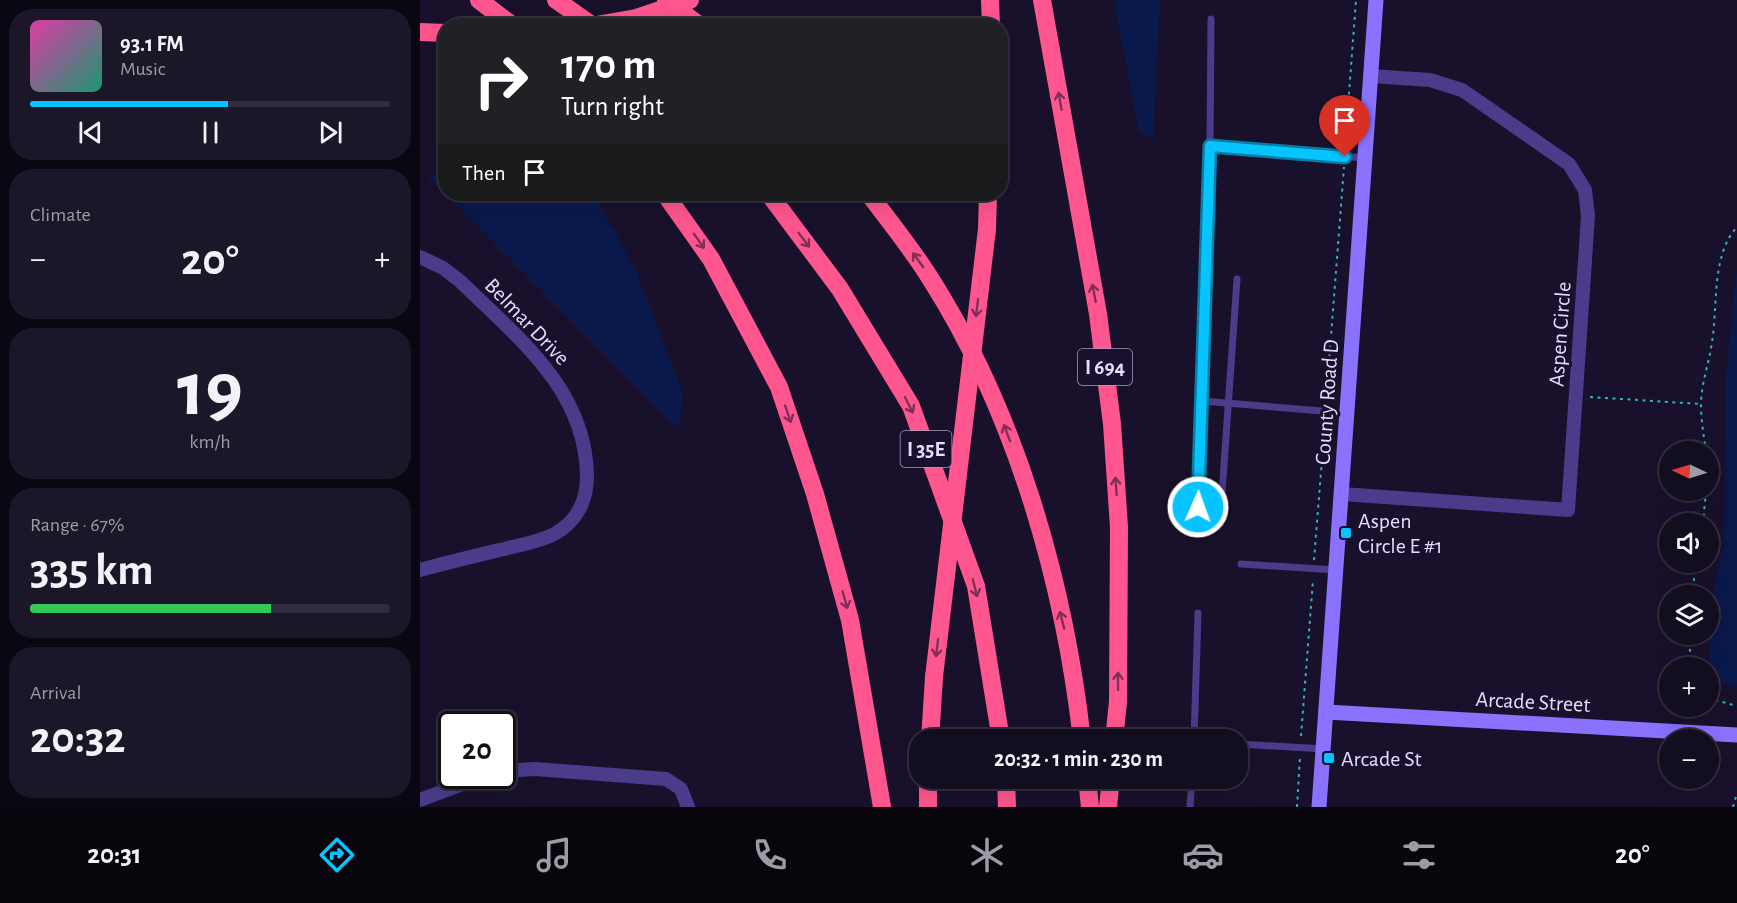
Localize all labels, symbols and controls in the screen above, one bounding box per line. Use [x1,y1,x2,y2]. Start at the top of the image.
text: 93.1 FM [120,33,184,55]
icon: right [462,42,540,120]
text: 170 m [561,44,656,86]
text: Music [120,59,166,79]
one-way arrow [1054,91,1065,111]
text: Turn right [561,93,664,120]
pin [1319,95,1370,157]
icon: arrive [1328,104,1361,137]
icon: previous [74,116,107,149]
icon: pause [194,116,227,149]
icon: next [314,116,347,149]
icon: arrive [518,156,551,189]
text: Then [462,162,506,184]
text: Climate [30,205,91,225]
one-way arrow [798,232,810,248]
one-way arrow [693,233,705,249]
text: 20° [181,238,239,283]
text: − [30,243,46,276]
text: + [374,243,390,276]
one-way arrow [911,253,924,269]
street label: Belmar Drive [481,274,574,369]
street label: Aspen Circle [1545,281,1575,387]
one-way arrow [1088,283,1099,303]
one-way arrow [971,298,982,317]
street label: County Road D [1312,339,1342,466]
road number: I 694 [1078,349,1132,385]
text: 19 [177,352,243,430]
one-way arrow [903,395,915,413]
one-way arrow [783,404,794,423]
one-way arrow [1001,424,1012,443]
road number: I 35E [900,431,952,467]
text: km/h [189,432,231,452]
north arrow [1659,441,1719,501]
map controls [1659,441,1719,789]
position arrow [1166,475,1230,539]
one-way arrow [1110,477,1121,497]
place label: Aspen Circle E #1 [1358,510,1443,557]
button: sound [1659,513,1719,573]
text: Range · 67% [30,515,124,535]
marker: Aspen Circle E #1 [1339,526,1353,540]
text: 335 km [30,548,154,593]
one-way arrow [969,578,981,597]
button: layers [1659,585,1719,645]
one-way arrow [840,591,851,610]
one-way arrow [1056,611,1067,630]
one-way arrow [931,637,942,657]
button: + [1659,657,1719,717]
one-way arrow [1112,672,1124,692]
text: Arrival [30,683,81,703]
street label: Arcade Street [1475,688,1591,716]
speed limit sign: 20 [438,711,516,789]
text: 20:32 [30,716,126,761]
button: − [1659,729,1719,789]
text: 20:32 · 1 min · 230 m [994,748,1163,770]
place label: Arcade St [1341,748,1422,770]
marker: Arcade St [1322,751,1336,765]
icon: directions [316,834,358,876]
icon: music [533,834,575,876]
icon: phone [749,834,791,876]
icon: climate [966,834,1008,876]
icon: car [1182,834,1224,876]
icon: filters [1398,834,1440,876]
text: 20:31 [87,841,142,868]
text: 20° [1615,841,1650,868]

